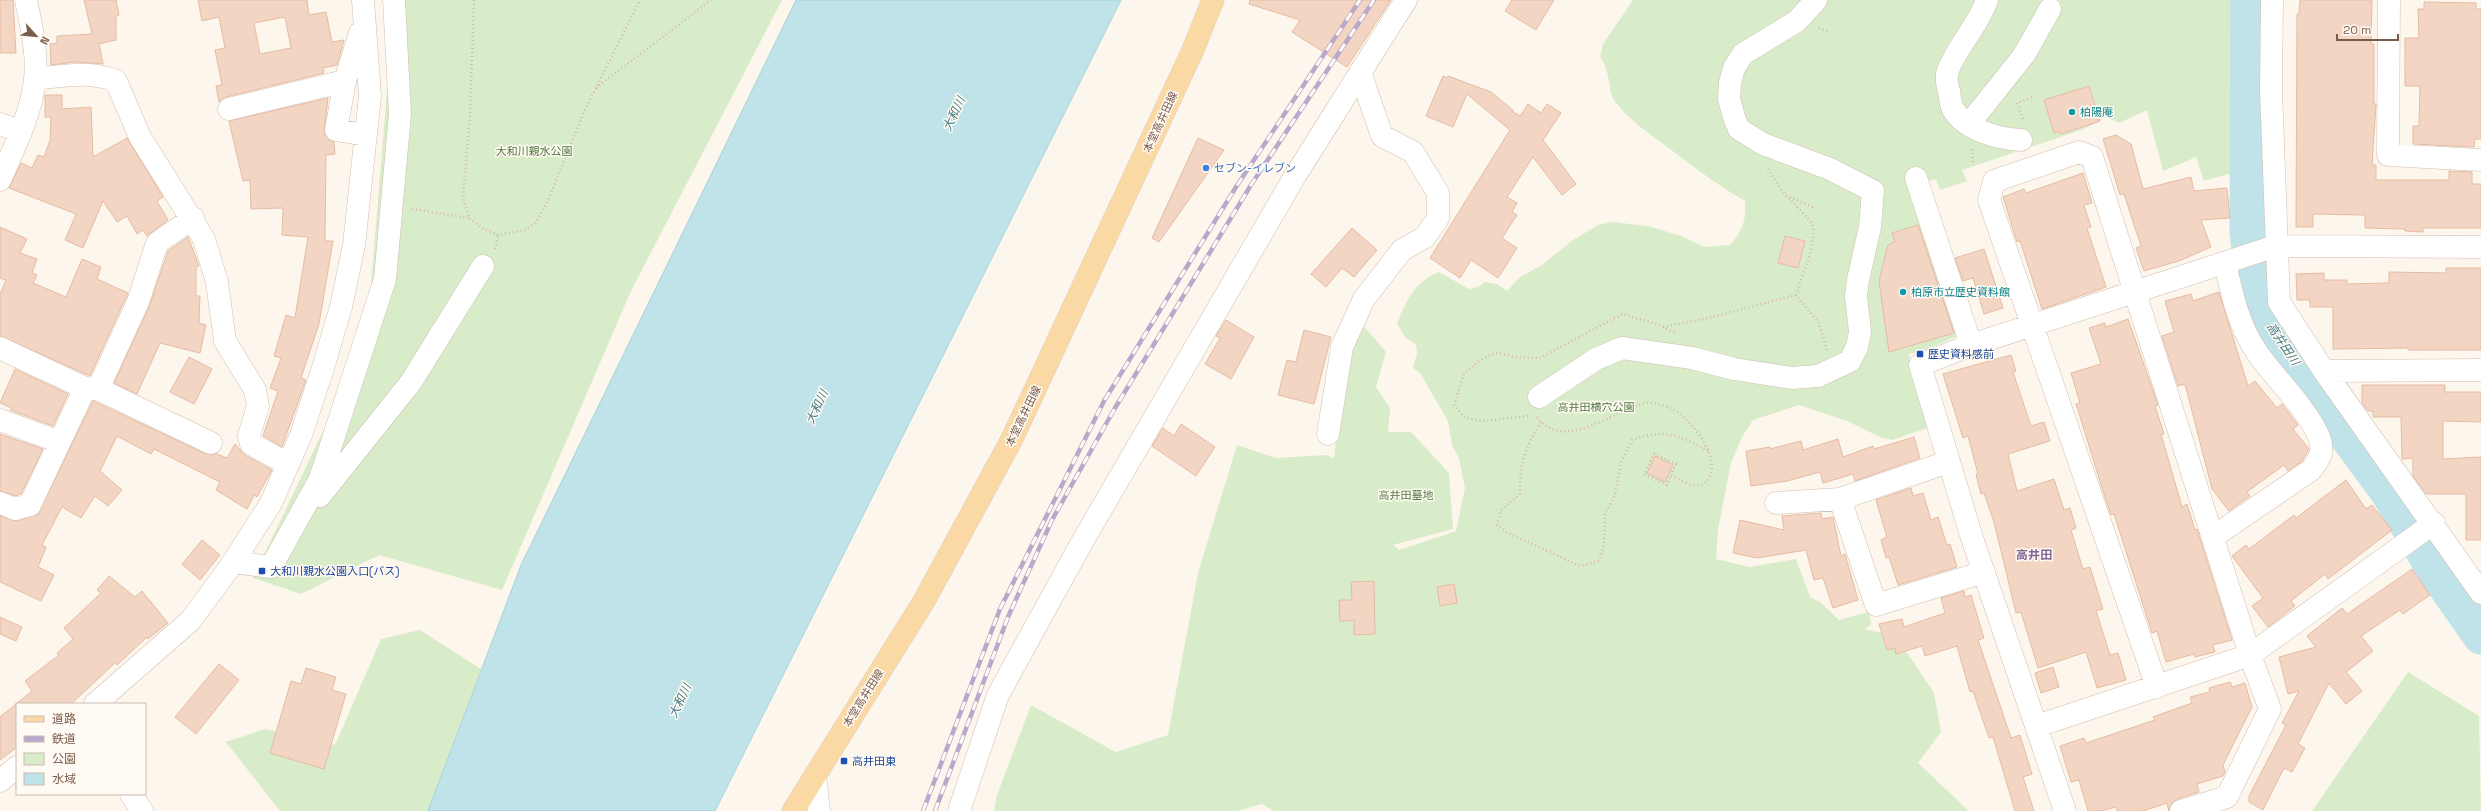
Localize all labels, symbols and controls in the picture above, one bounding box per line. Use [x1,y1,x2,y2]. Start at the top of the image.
north arrow [16,16,56,56]
scale bar [2337,16,2398,42]
text: 20 m [2343,22,2371,38]
text: N [37,34,53,47]
street label: 本堂高井田線 [1140,89,1180,155]
water label: 大和川 [939,92,970,134]
place label: 柏陽庵 [2080,105,2113,119]
marker: 柏陽庵 [2067,107,2077,117]
park label: 大和川親水公園 [496,144,573,158]
place label: セブン-イレブン [1214,161,1296,175]
marker: セブン-イレブン [1201,163,1211,173]
place label: 柏原市立歴史資料館 [1911,285,2010,299]
marker: 柏原市立歴史資料館 [1898,287,1908,297]
water label: 高井田川 [2263,320,2304,370]
place label: 歴史資料感前 [1928,347,1994,361]
marker: 歴史資料感前 [1915,349,1925,359]
street label: 本堂高井田線 [1002,383,1044,449]
water label: 大和川 [802,385,833,427]
park label: 高井田横穴公園 [1558,400,1635,414]
park label: 高井田墓地 [1379,488,1434,502]
district label: 高井田 [2016,547,2052,563]
place label: 大和川親水公園入口(バス) [270,564,399,578]
marker: 大和川親水公園入口(バス) [257,566,267,576]
street label: 本堂高井田線 [840,666,886,730]
water label: 大和川 [665,679,696,721]
legend [16,703,146,795]
text: 道路 [52,711,76,727]
text: 鉄道 [52,731,76,747]
text: 公園 [52,751,76,767]
place label: 高井田東 [852,754,896,768]
marker: 高井田東 [839,756,849,766]
text: 水域 [52,771,76,787]

